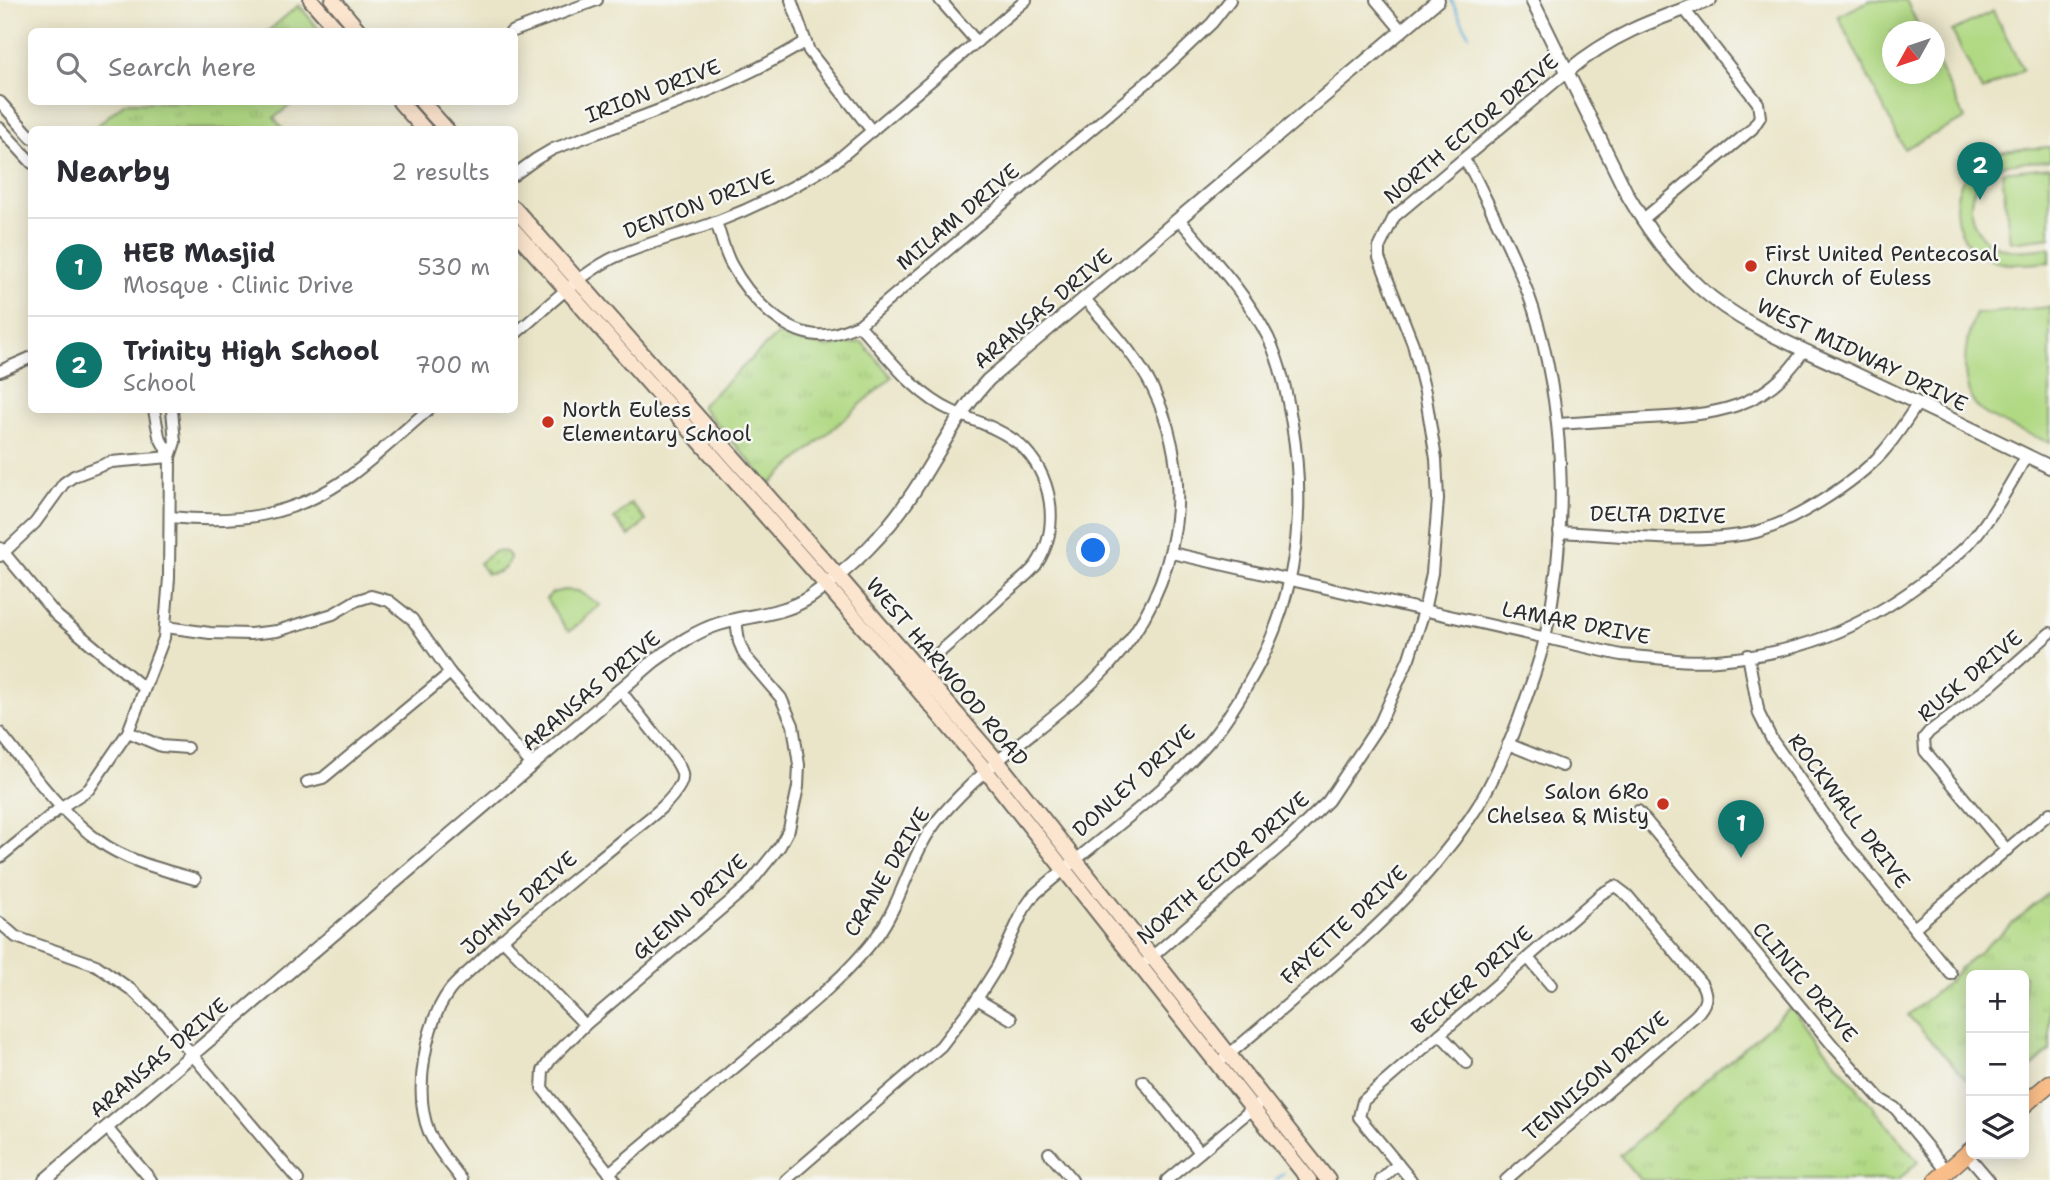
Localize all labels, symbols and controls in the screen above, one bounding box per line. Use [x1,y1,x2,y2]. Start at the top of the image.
north arrow [1882,21,1945,84]
search box [28,28,518,105]
icon: search [52,48,90,86]
street label: NORTH ECTOR DRIVE [1378,48,1564,210]
text: Search here [108,49,257,84]
street label: IRION DRIVE [581,52,725,130]
pin: 2 [1957,142,2003,200]
text: Nearby [56,151,171,192]
text: 2 results [391,157,490,187]
street label: MILAM DRIVE [891,157,1025,277]
street label: DENTON DRIVE [620,162,778,246]
text: HEB Masjid [123,235,276,270]
place label: First United Pentecosal Church of Euless [1765,240,1999,292]
street label: ARANSAS DRIVE [968,243,1118,375]
text: 1 [74,252,84,282]
text: 530 m [418,252,490,282]
marker: First United Pentecosal Church of Euless [1743,258,1759,274]
text: Mosque · Clinic Drive [123,270,354,300]
street label: WEST MIDWAY DRIVE [1752,292,1972,418]
text: Trinity High School [123,333,379,368]
text: 2 [71,350,87,380]
text: 700 m [415,350,490,380]
text: School [123,368,195,398]
place label: North Euless Elementary School [562,396,752,448]
marker: North Euless Elementary School [540,414,556,430]
street label: DELTA DRIVE [1590,500,1726,530]
your location [1076,533,1110,567]
street label: WEST HARWOOD ROAD [860,572,1034,772]
street label: LAMAR DRIVE [1499,595,1653,651]
street label: RUSK DRIVE [1912,624,2028,728]
street label: ARANSAS DRIVE [516,625,666,757]
street label: DONLEY DRIVE [1067,718,1201,844]
street label: ROCKWALL DRIVE [1782,728,1916,894]
place label: Salon 6Ro Chelsea & Misty [1487,778,1649,830]
street label: NORTH ECTOR DRIVE [1131,785,1315,951]
marker: Salon 6Ro Chelsea & Misty [1655,796,1671,812]
pin: 1 [1718,800,1764,858]
street label: CRANE DRIVE [837,802,937,942]
street label: JOHNS DRIVE [455,845,583,961]
street label: GLENN DRIVE [626,848,754,966]
street label: FAYETTE DRIVE [1275,859,1413,991]
street label: CLINIC DRIVE [1746,916,1864,1048]
street label: BECKER DRIVE [1405,919,1539,1041]
map controls [1966,970,2029,1159]
button: + [1966,970,2029,1033]
street label: ARANSAS DRIVE [84,992,234,1124]
street label: TENNISON DRIVE [1517,1005,1675,1147]
button: − [1966,1033,2029,1096]
button: layers [1966,1096,2029,1159]

